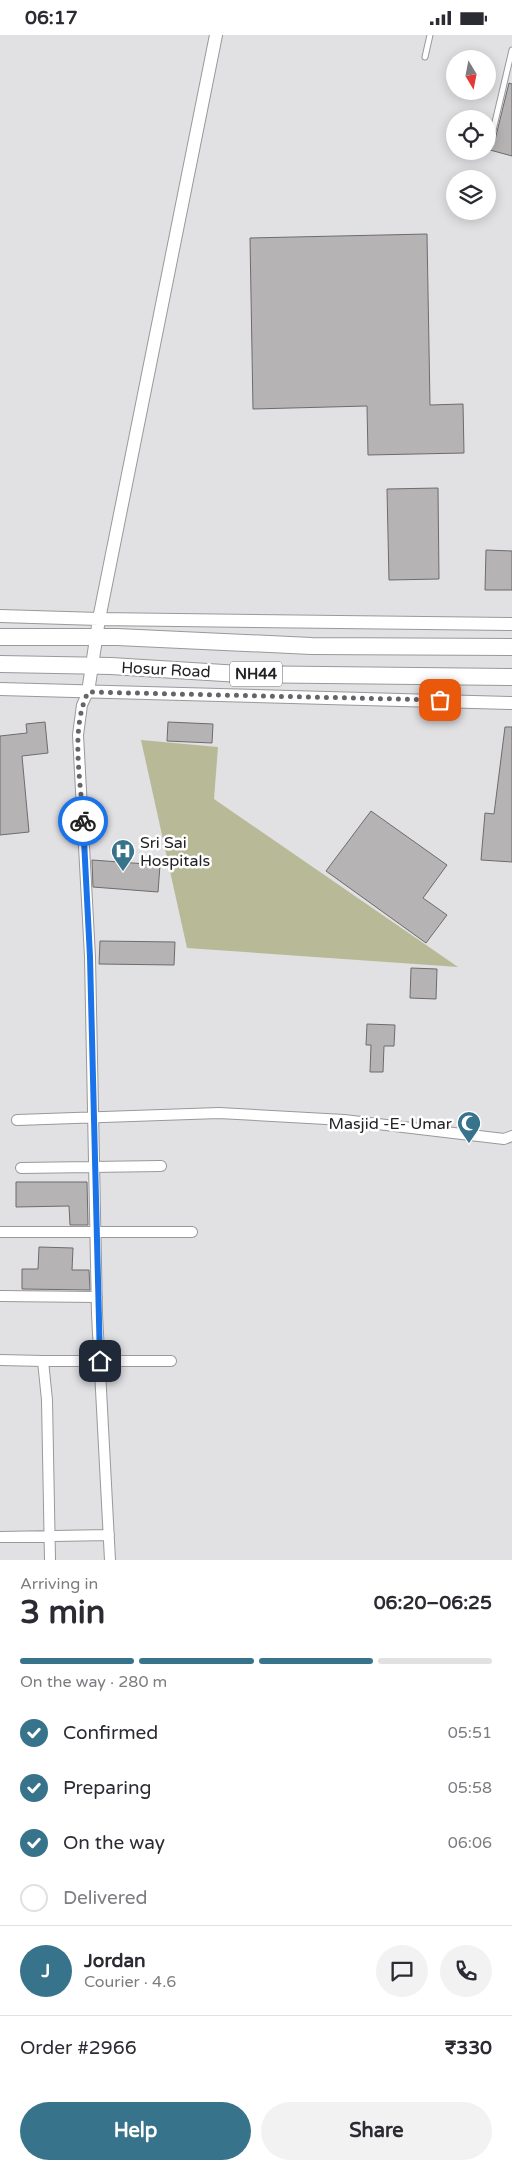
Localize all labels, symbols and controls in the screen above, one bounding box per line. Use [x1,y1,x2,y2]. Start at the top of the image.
text: 06:17 [25,7,78,29]
north arrow [446,50,496,100]
map controls [446,50,496,220]
button: locate [446,110,496,160]
button: layers [446,170,496,220]
street label: Hosur Road [121,658,211,682]
road number: NH44 [230,661,282,687]
pin [419,679,461,721]
icon: bag [426,686,454,714]
courier [58,796,108,846]
icon: bike [69,807,97,835]
place label: Sri Sai Hospitals [140,833,210,871]
hospital icon: Sri Sai Hospitals [110,838,136,872]
mosque icon: Masjid -E- Umar [456,1110,482,1144]
place label: Masjid -E- Umar [328,1114,453,1134]
pin [79,1340,121,1382]
icon: home [86,1347,114,1375]
text: Arriving in [20,1574,98,1594]
text: 06:20–06:25 [374,1592,492,1614]
text: 3 min [20,1594,105,1632]
text: On the way · 280 m [20,1672,167,1692]
icon: check [20,1719,48,1747]
text: Confirmed [63,1722,158,1744]
text: 05:51 [448,1723,492,1743]
icon: check [20,1774,48,1802]
text: Preparing [63,1777,152,1799]
text: 05:58 [448,1778,492,1798]
icon: check [20,1829,48,1857]
text: On the way [63,1832,165,1854]
text: 06:06 [448,1833,492,1853]
text: Delivered [63,1887,148,1909]
button: chat [376,1945,428,1997]
button: phone [440,1945,492,1997]
text: Jordan [84,1950,146,1972]
text: J [42,1960,50,1982]
text: Courier · 4.6 [84,1972,176,1992]
text: Order #2966 [20,2037,137,2059]
text: ₹330 [445,2037,492,2059]
button: Help [20,2102,251,2160]
button: Share [261,2102,492,2160]

